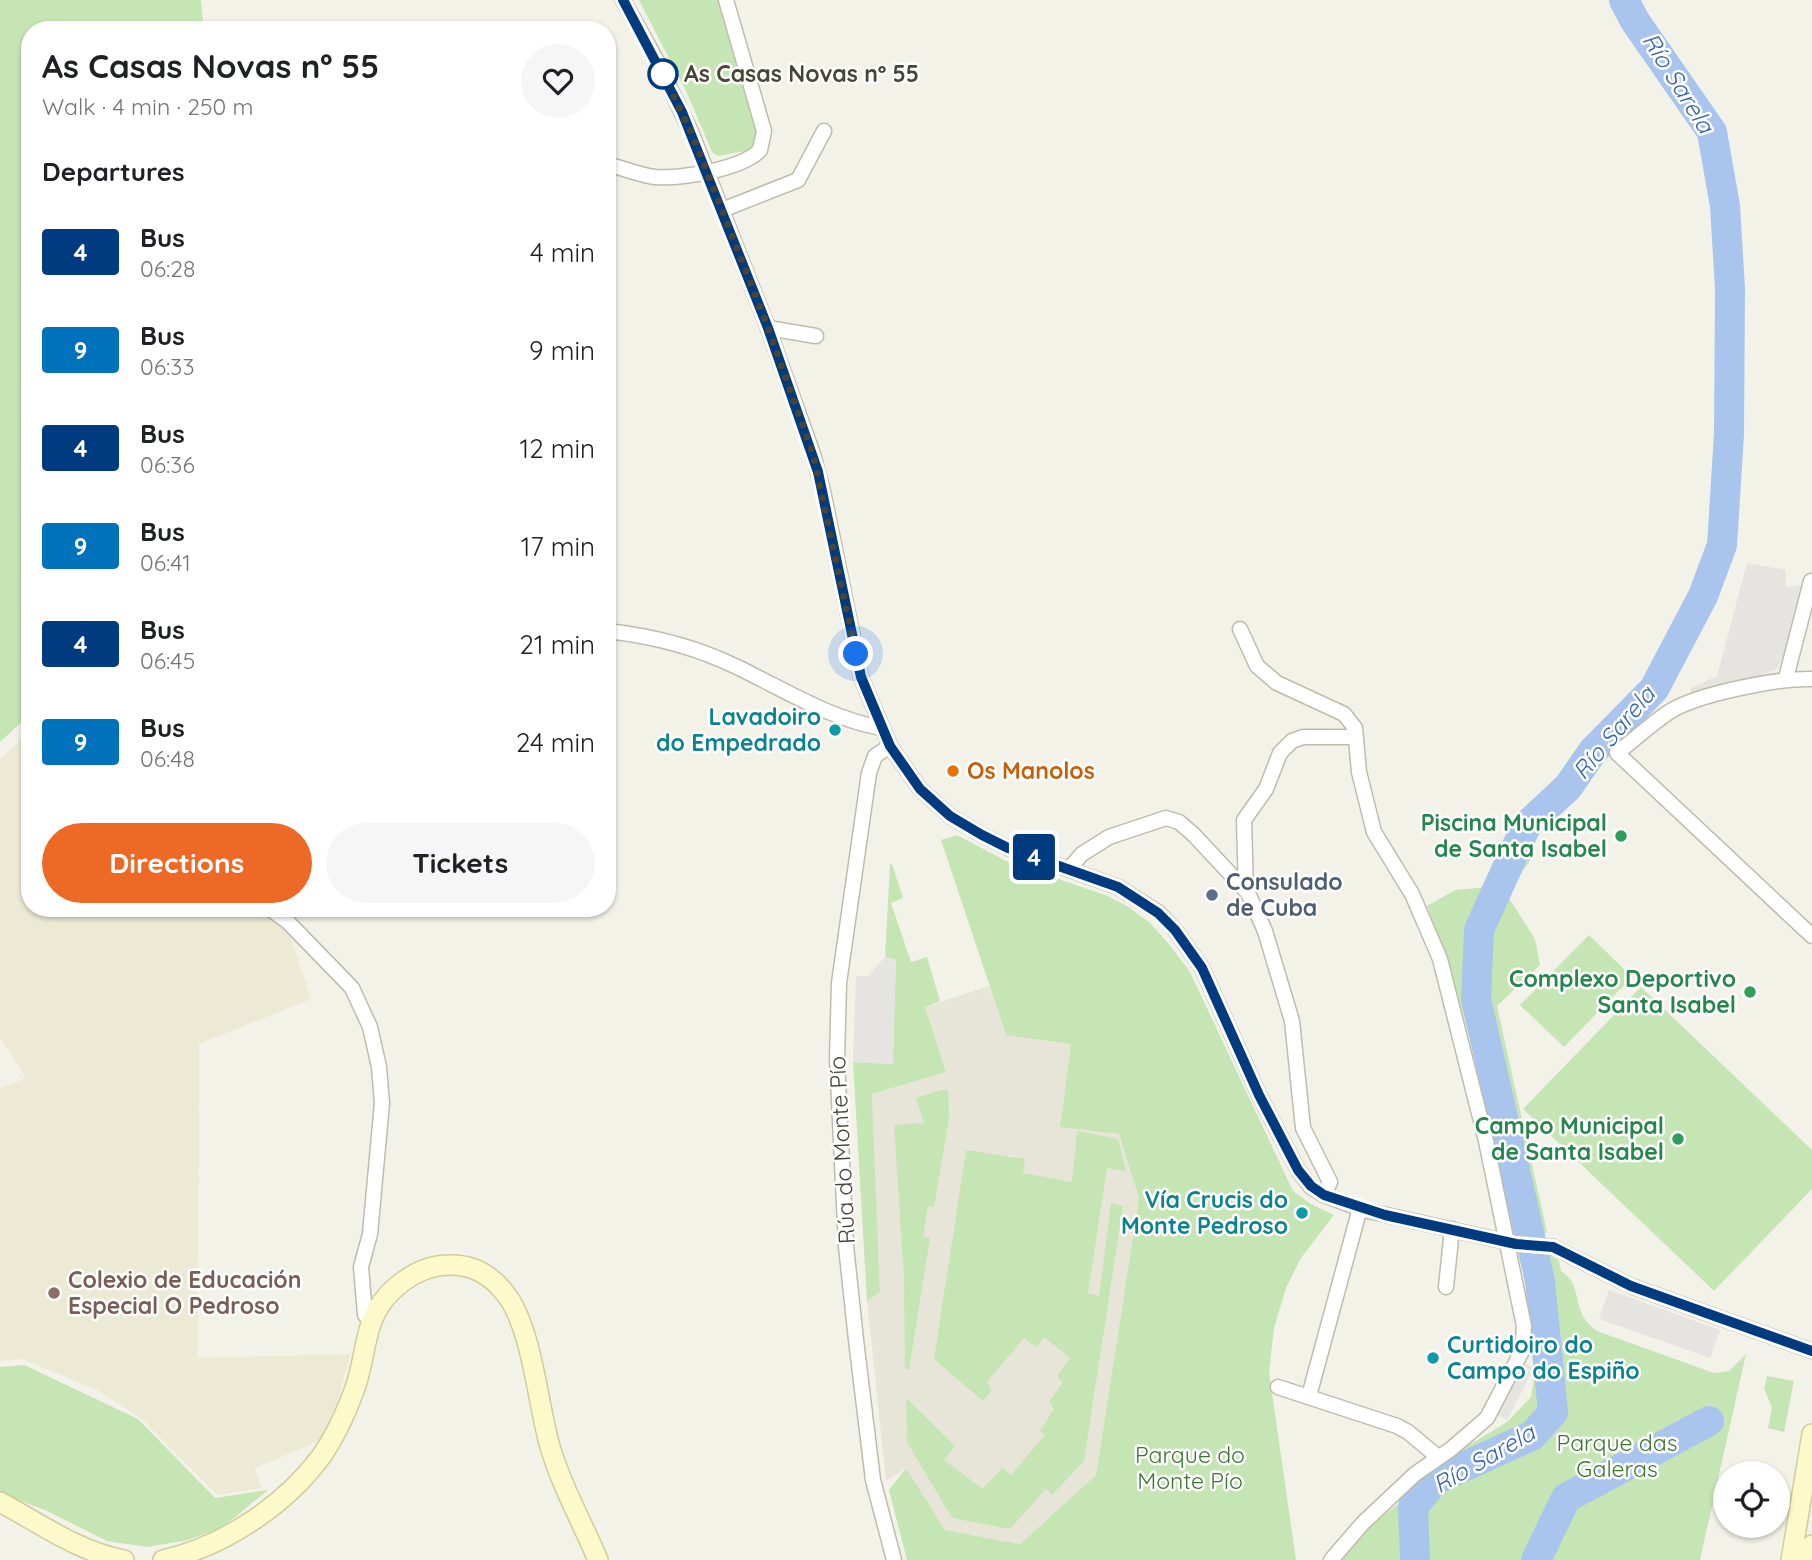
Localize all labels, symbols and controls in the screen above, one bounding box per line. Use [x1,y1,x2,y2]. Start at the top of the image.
water label: Río Sarela [1636,27,1722,139]
button: heart [521,44,595,118]
text: As Casas Novas nº 55 [42,45,379,86]
marker: As Casas Novas nº 55 [648,59,678,89]
place label: As Casas Novas nº 55 [684,59,919,88]
text: Walk · 4 min · 250 m [42,92,253,121]
text: Departures [42,155,185,188]
text: Bus [140,221,185,254]
text: 4 min [530,236,595,269]
text: 4 [73,237,88,267]
text: 06:28 [140,254,196,283]
text: Bus [140,319,185,352]
text: 9 min [529,334,595,367]
text: 9 [74,335,87,365]
text: 06:33 [140,352,194,381]
text: Bus [140,417,185,450]
text: 12 min [520,432,595,465]
text: 4 [73,433,88,463]
text: 06:36 [140,450,195,479]
text: Bus [140,515,185,548]
text: 17 min [521,530,595,563]
text: 9 [74,531,87,561]
text: 06:41 [140,548,191,577]
text: Bus [140,613,185,646]
text: 21 min [520,628,595,661]
text: 4 [73,629,88,659]
your location [838,636,873,671]
text: 06:45 [140,646,195,675]
water label: Río Sarela [1566,678,1662,785]
place label: Lavadoiro do Empedrado [656,702,821,757]
text: Bus [140,711,185,744]
marker: Lavadoiro do Empedrado [827,722,843,738]
text: 24 min [516,726,595,759]
text: 9 [74,727,87,757]
text: 06:48 [140,744,195,773]
place label: Os Manolos [967,756,1095,785]
marker: Os Manolos [945,763,961,779]
place label: Piscina Municipal de Santa Isabel [1421,808,1607,863]
button: Directions [42,823,312,903]
button: Tickets [326,823,595,903]
marker: Piscina Municipal de Santa Isabel [1613,828,1629,844]
line badge: 4 [1011,834,1057,880]
text: 4 [1027,842,1041,872]
place label: Consulado de Cuba [1226,867,1343,922]
marker: Consulado de Cuba [1204,887,1220,903]
place label: Complexo Deportivo Santa Isabel [1509,964,1736,1019]
marker: Complexo Deportivo Santa Isabel [1742,984,1758,1000]
street label: Rúa do Monte Pío [822,1055,861,1245]
place label: Campo Municipal de Santa Isabel [1475,1111,1664,1166]
marker: Campo Municipal de Santa Isabel [1670,1131,1686,1147]
place label: Vía Crucis do Monte Pedroso [1121,1185,1288,1240]
marker: Vía Crucis do Monte Pedroso [1294,1205,1310,1221]
place label: Colexio de Educación Especial O Pedroso [68,1265,301,1320]
marker: Colexio de Educación Especial O Pedroso [46,1285,62,1301]
place label: Curtidoiro do Campo do Espiño [1447,1330,1640,1385]
marker: Curtidoiro do Campo do Espiño [1425,1350,1441,1366]
water label: Río Sarela [1427,1416,1541,1499]
park label: Parque das Galeras [1557,1428,1677,1483]
park label: Parque do Monte Pío [1135,1440,1245,1495]
map controls [1713,1461,1790,1538]
button: locate [1713,1461,1790,1538]

